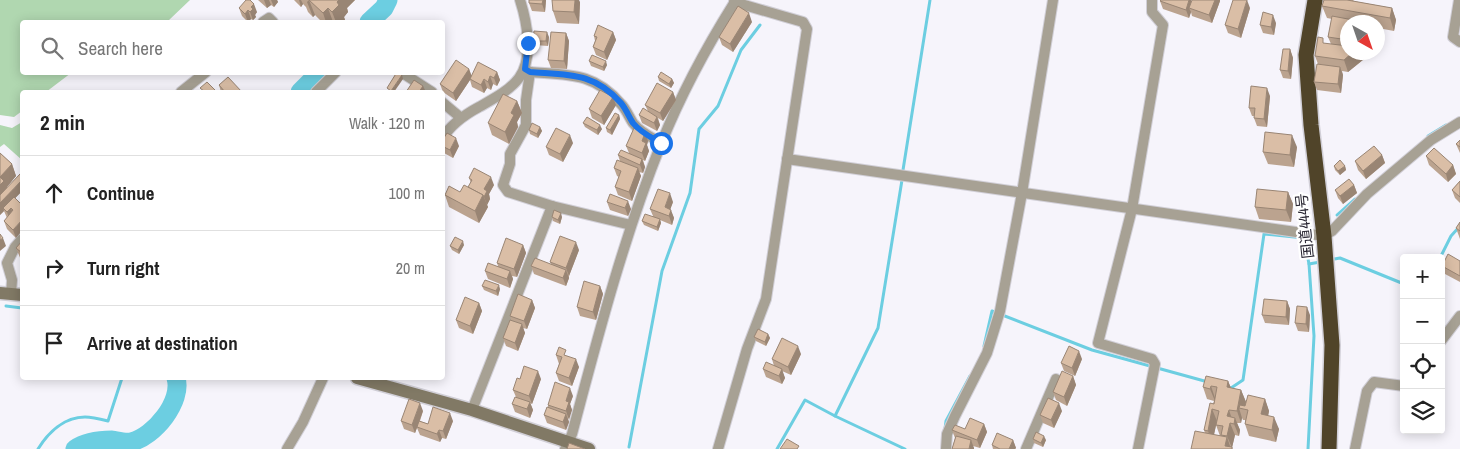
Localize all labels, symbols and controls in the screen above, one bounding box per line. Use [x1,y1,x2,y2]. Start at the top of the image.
north arrow [1340,15,1385,60]
search box [20,20,445,75]
route end [517,32,540,55]
icon: search [38,34,66,62]
text: Search here [78,35,163,61]
text: 2 min [40,108,85,137]
text: Walk · 120 m [349,112,425,134]
route start [650,132,673,155]
icon: ahead [40,179,68,207]
text: Continue [87,180,155,206]
text: 100 m [389,182,425,204]
street label: 国道444号 [1291,192,1318,260]
icon: right [40,254,68,282]
map controls [1400,254,1445,434]
button: + [1400,254,1445,299]
text: Turn right [87,255,159,281]
text: 20 m [396,257,425,279]
button: − [1400,299,1445,344]
icon: arrive [40,329,68,357]
text: Arrive at destination [87,330,238,356]
button: locate [1400,344,1445,389]
button: layers [1400,389,1445,434]

